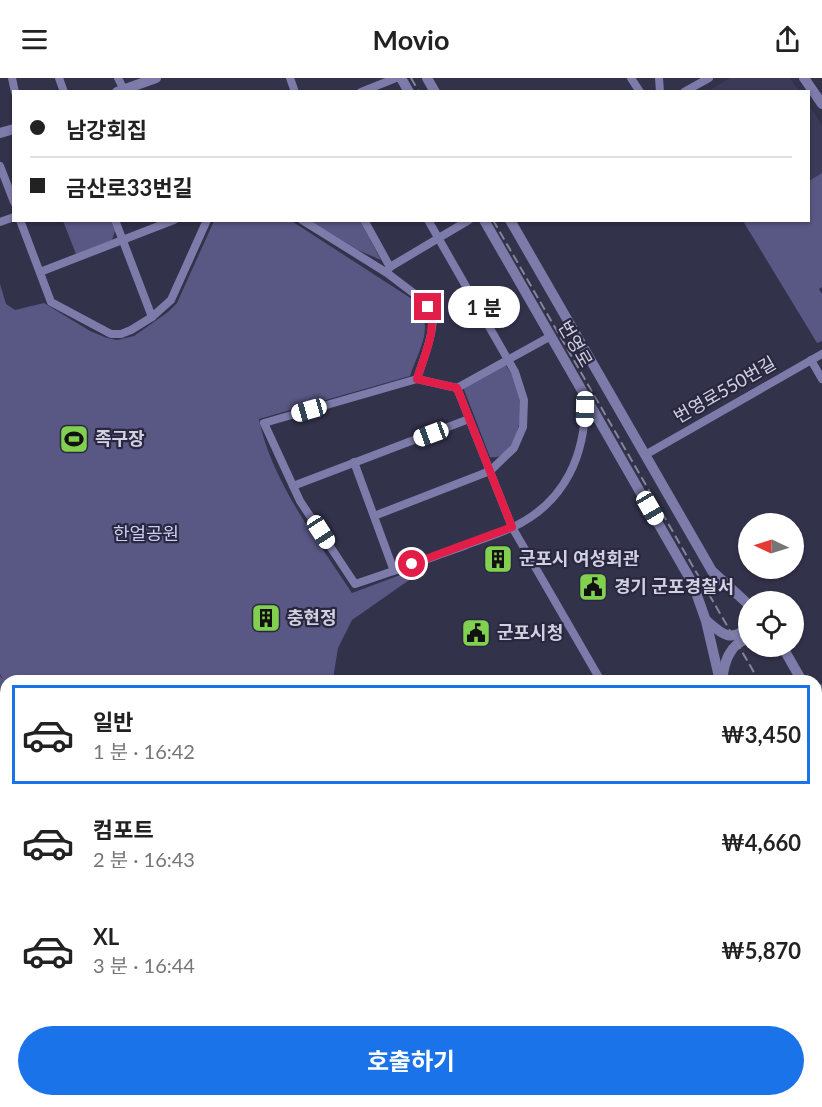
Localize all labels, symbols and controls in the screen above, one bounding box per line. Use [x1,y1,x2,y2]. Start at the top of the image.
icon: menu [18,23,51,56]
text: Movio [373,23,449,56]
icon: share [771,23,804,56]
text: 남강회집 [66,116,147,143]
text: 금산로33번길 [66,174,193,201]
callout: 1 분 [449,286,521,328]
route end [414,293,441,320]
text: 1 분 [467,295,501,319]
street label: 번영로 [554,316,598,371]
street label: 번영로550번길 [670,351,779,427]
car [576,391,594,427]
car [289,396,329,424]
car [411,419,451,449]
sports icon: 족구장 [58,423,90,455]
place label: 족구장 [95,427,145,449]
car [633,488,667,528]
car [304,512,338,552]
north arrow [738,513,804,579]
map controls [738,513,804,657]
park label: 한얼공원 [113,522,179,544]
building icon: 군포시 여성회관 [482,543,514,575]
place label: 군포시 여성회관 [519,547,640,569]
route start [398,550,425,577]
public building icon: 경기 군포경찰서 [577,571,609,603]
place label: 경기 군포경찰서 [614,575,734,597]
button: locate [738,591,804,657]
building icon: 충현정 [250,602,282,634]
place label: 충현정 [287,606,337,628]
public building icon: 군포시청 [460,617,492,649]
place label: 군포시청 [497,621,563,643]
icon: car [21,708,75,762]
text: 일반 [93,708,133,735]
text: ₩3,450 [721,721,801,748]
text: 1 분 · 16:42 [93,739,195,763]
icon: car [21,816,75,870]
text: 컴포트 [93,816,154,843]
text: ₩4,660 [721,829,801,856]
text: 2 분 · 16:43 [93,847,195,871]
text: XL [93,923,119,950]
icon: car [21,924,75,978]
text: ₩5,870 [721,937,801,964]
text: 3 분 · 16:44 [93,953,195,977]
button: 호출하기 [18,1026,804,1095]

